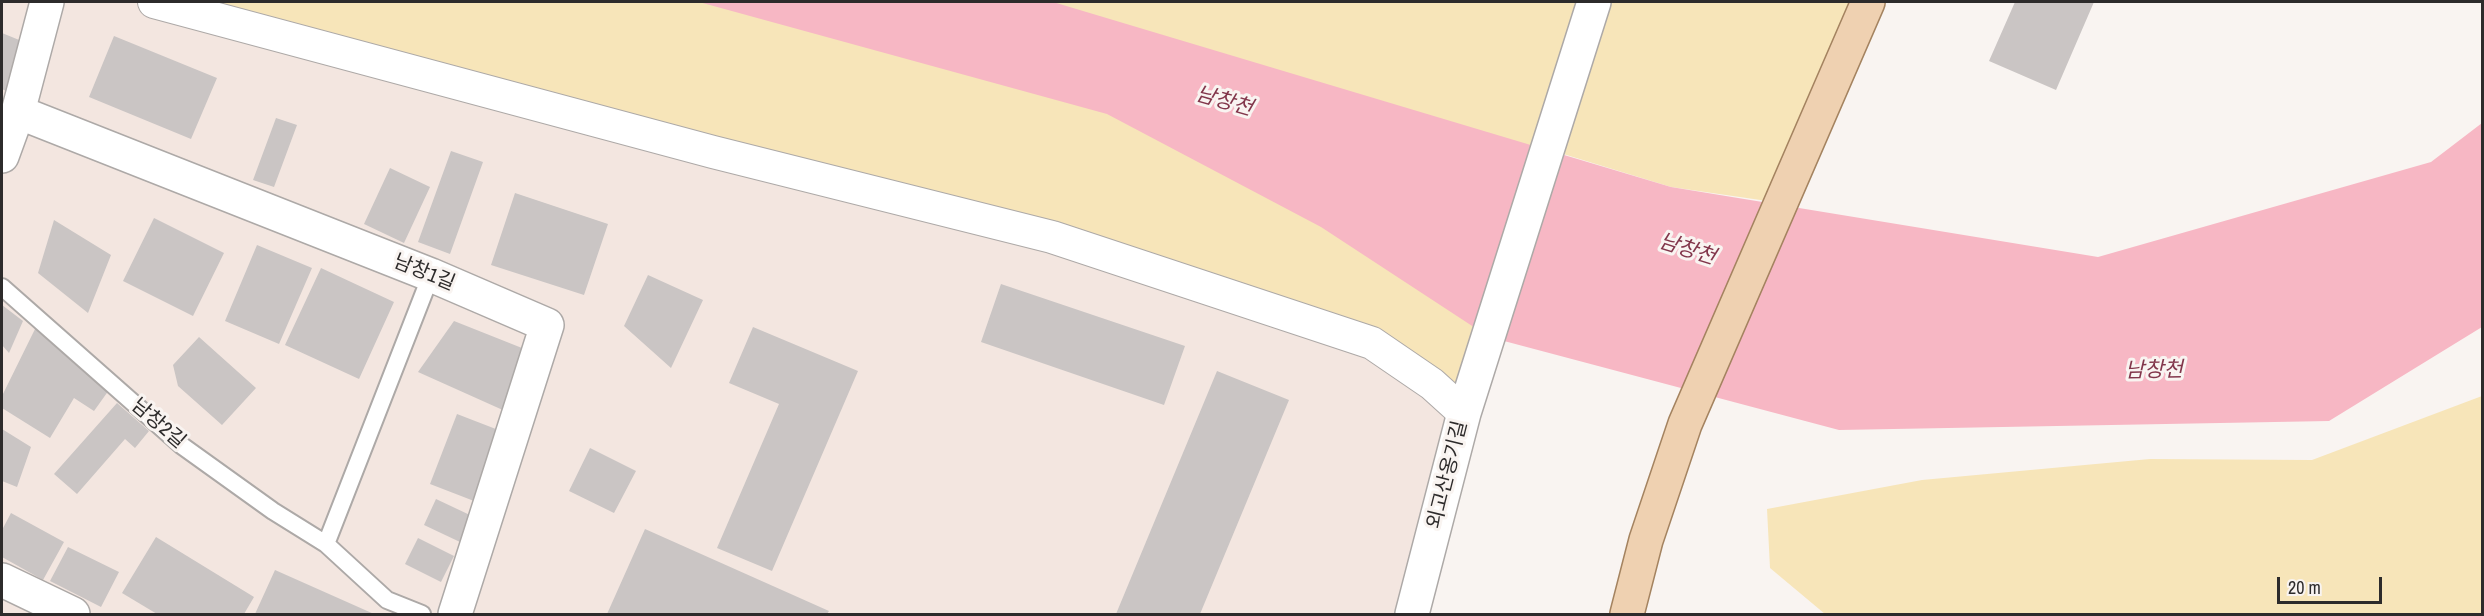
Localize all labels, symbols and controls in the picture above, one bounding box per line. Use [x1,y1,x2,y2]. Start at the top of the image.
water label: 남창천 [1193,82,1255,122]
water label: 남창천 [1656,229,1718,271]
street label: 남창1길 [390,250,458,296]
water label: 남창천 [2125,358,2183,384]
street label: 남창2길 [126,394,190,454]
street label: 외고산옹기길 [1423,419,1473,531]
scale bar [2280,565,2385,603]
text: 20 m [2288,575,2321,600]

